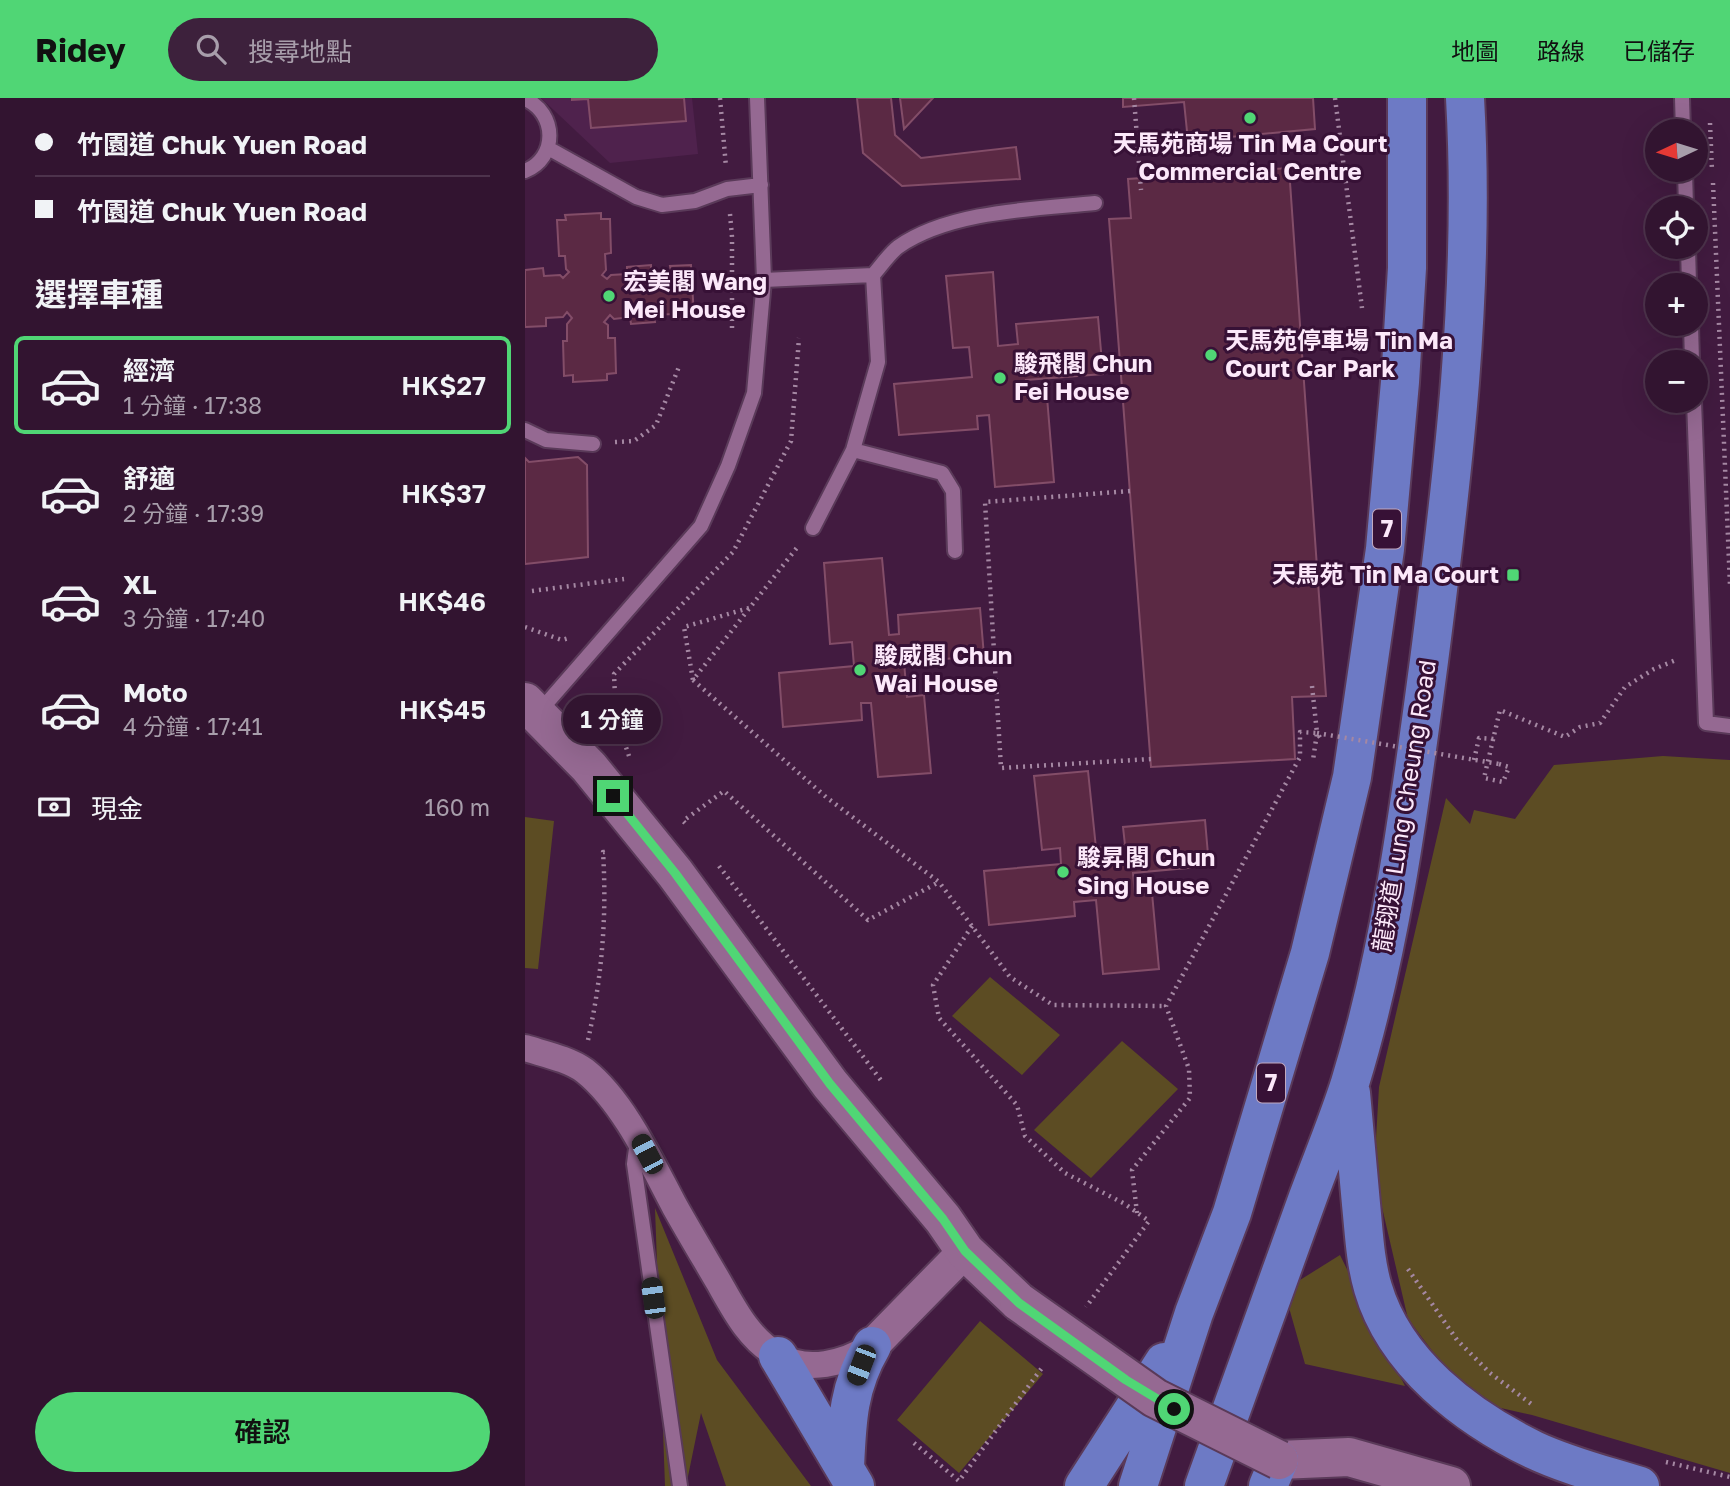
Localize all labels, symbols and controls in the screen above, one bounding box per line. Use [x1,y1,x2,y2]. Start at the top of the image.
search box [168,18,658,81]
text: Ridey [35,30,126,69]
icon: search [192,30,230,68]
text: 搜尋地點 [248,36,352,67]
text: 地圖 [1451,36,1499,65]
text: 路線 [1537,36,1585,65]
text: 已儲存 [1623,36,1695,65]
marker: 天馬苑商場 Tin Ma Court Commercial Centre [1242,110,1258,126]
north arrow [1645,119,1708,182]
map controls [1645,119,1708,413]
place label: 天馬苑商場 Tin Ma Court Commercial Centre [1112,128,1388,185]
text: 竹園道 Chuk Yuen Road [77,129,367,160]
text: 竹園道 Chuk Yuen Road [77,196,367,227]
button: locate [1645,196,1708,259]
place label: 宏美閣 Wang Mei House [623,266,767,323]
button: + [1645,273,1708,336]
text: 選擇車種 [35,275,163,313]
marker: 宏美閣 Wang Mei House [601,288,617,304]
place label: 天馬苑停車場 Tin Ma Court Car Park [1225,325,1453,382]
marker: 天馬苑停車場 Tin Ma Court Car Park [1203,347,1219,363]
place label: 駿飛閣 Chun Fei House [1014,348,1152,405]
button: − [1645,350,1708,413]
icon: car [39,354,102,417]
text: 經濟 [123,355,175,386]
text: HK$27 [401,370,486,401]
marker: 駿飛閣 Chun Fei House [992,370,1008,386]
text: 1 分鐘 · 17:38 [123,391,262,419]
icon: car [39,462,102,525]
text: 舒適 [123,463,175,494]
text: HK$37 [401,478,486,509]
text: 2 分鐘 · 17:39 [123,499,264,527]
road number: 7 [1373,510,1401,548]
place label: 天馬苑 Tin Ma Court [1272,559,1499,588]
marker: 天馬苑 Tin Ma Court [1505,567,1521,583]
text: XL [123,569,157,600]
icon: car [39,570,102,633]
text: HK$46 [398,586,486,617]
text: 3 分鐘 · 17:40 [123,604,265,632]
place label: 駿威閣 Chun Wai House [874,640,1012,697]
street label: 龍翔道 Lung Cheung Road [1366,658,1441,954]
marker: 駿威閣 Chun Wai House [852,662,868,678]
text: Moto [123,677,188,708]
icon: car [39,678,102,741]
text: HK$45 [399,694,486,725]
callout: 1 分鐘 [564,694,662,744]
text: 1 分鐘 [580,705,644,733]
text: 4 分鐘 · 17:41 [123,712,263,740]
route end [597,780,629,812]
icon: cash [35,788,73,826]
text: 現金 [91,793,143,824]
text: 160 m [425,793,490,821]
place label: 駿昇閣 Chun Sing House [1077,842,1215,899]
marker: 駿昇閣 Chun Sing House [1055,864,1071,880]
road number: 7 [1257,1064,1285,1102]
car [628,1131,667,1177]
car [640,1276,667,1320]
car [844,1342,879,1388]
button: 確認 [35,1392,490,1472]
route start [1158,1393,1190,1425]

